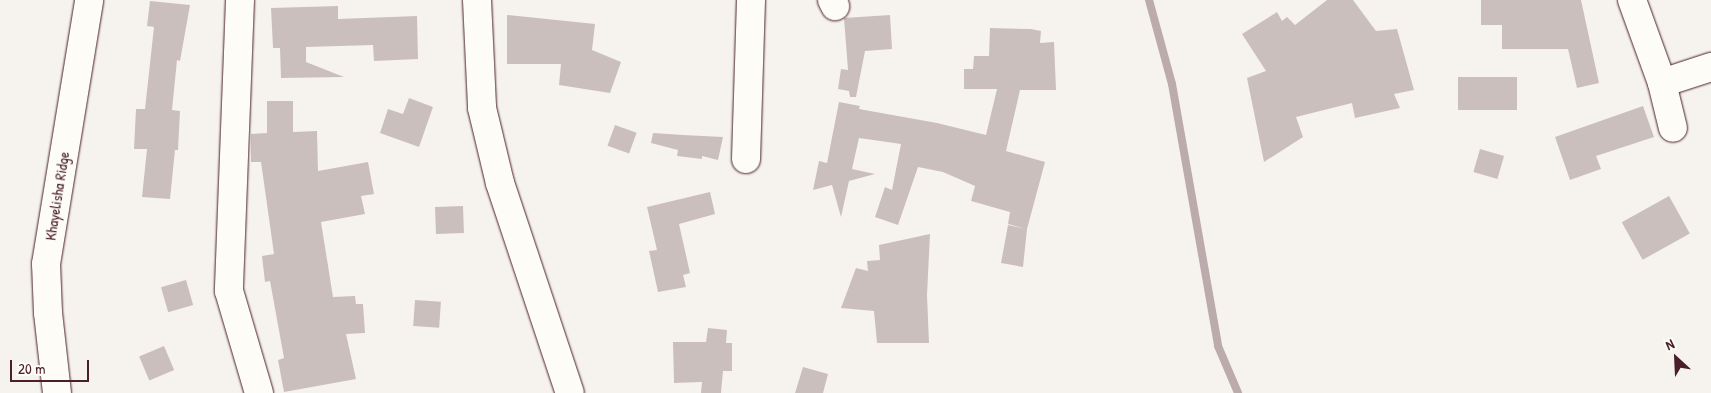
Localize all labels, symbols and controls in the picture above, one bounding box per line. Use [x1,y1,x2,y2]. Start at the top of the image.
street label: Khayelisha Ridge [41,150,73,242]
north arrow [1651,333,1701,383]
text: N [1662,334,1677,354]
scale bar [12,350,91,382]
text: 20 m [18,358,45,379]

